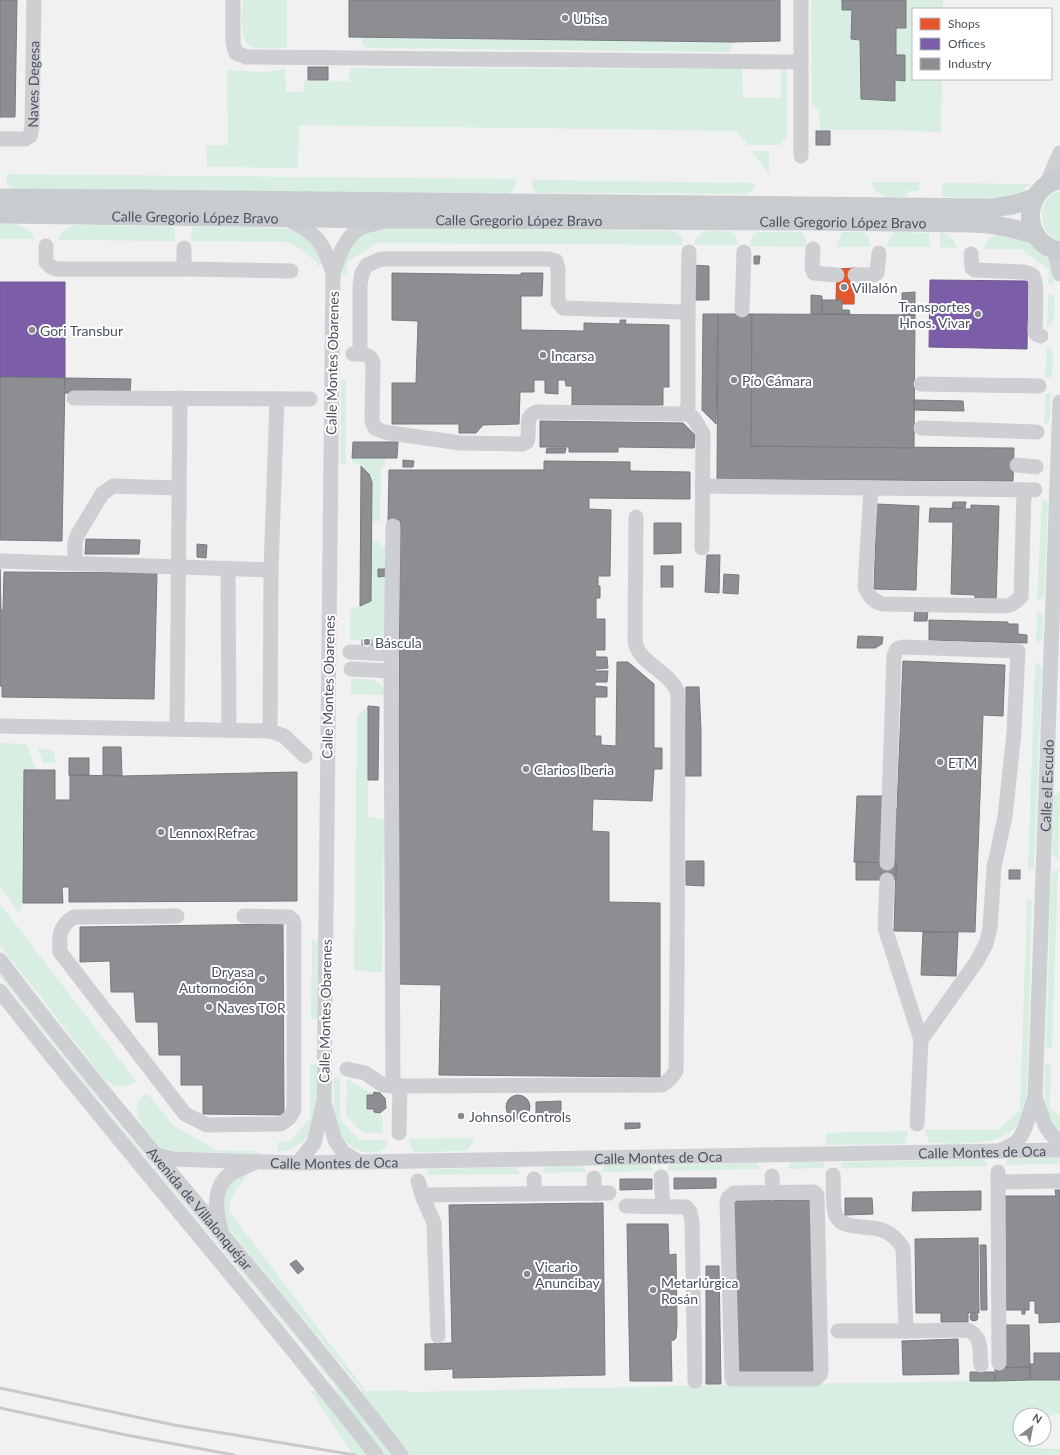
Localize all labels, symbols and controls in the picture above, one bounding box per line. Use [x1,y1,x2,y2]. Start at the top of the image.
legend [912,8,1052,80]
place label: Ubisa [573,10,607,27]
marker: Ubisa [560,13,570,23]
text: Shops [948,16,980,31]
text: Offices [948,36,985,51]
street label: Naves Degesa [23,40,42,128]
text: Industry [948,56,992,71]
street label: Calle Gregorio López Bravo [111,207,279,226]
street label: Calle Gregorio López Bravo [435,211,603,229]
street label: Calle Gregorio López Bravo [759,212,927,231]
place label: Villalón [852,279,897,296]
marker: Villalón [839,282,849,292]
street label: Calle Montes Obarenes [322,291,342,435]
place label: Transportes Hnos. Vivar [898,298,970,331]
marker: Transportes Hnos. Vivar [973,309,983,319]
place label: Gori Transbur [40,322,123,339]
marker: Gori Transbur [27,325,37,335]
place label: Incarsa [551,347,594,364]
marker: Incarsa [538,350,548,360]
place label: Pío Cámara [742,372,812,389]
marker: Pío Cámara [729,375,739,385]
street label: Calle Montes Obarenes [318,615,338,759]
place label: Báscula [375,634,422,651]
marker: Báscula [362,637,372,647]
street label: Calle el Escudo [1036,739,1056,832]
place label: ETM [948,754,977,771]
marker: ETM [935,757,945,767]
place label: Clarios Iberia [534,761,614,778]
marker: Clarios Iberia [521,764,531,774]
place label: Lennox Refrac [169,824,256,841]
marker: Lennox Refrac [156,827,166,837]
street label: Calle Montes Obarenes [315,939,335,1083]
place label: Dryasa Automoción [179,963,254,996]
marker: Dryasa Automoción [257,974,267,984]
place label: Naves TOR [217,999,286,1016]
marker: Naves TOR [204,1002,214,1012]
place label: Johnsol Controls [469,1108,571,1125]
marker: Johnsol Controls [456,1111,466,1121]
street label: Calle Montes de Oca [918,1142,1046,1161]
street label: Avenida de Villalonquéjar [144,1143,257,1273]
street label: Calle Montes de Oca [594,1147,722,1166]
street label: Calle Montes de Oca [270,1153,398,1172]
place label: Vicario Anuncibay [535,1258,601,1291]
marker: Vicario Anuncibay [522,1269,532,1279]
place label: Metarlúrgica Rosán [661,1274,739,1307]
marker: Metarlúrgica Rosán [648,1285,658,1295]
north arrow [1012,1407,1052,1447]
text: N [1031,1410,1045,1426]

